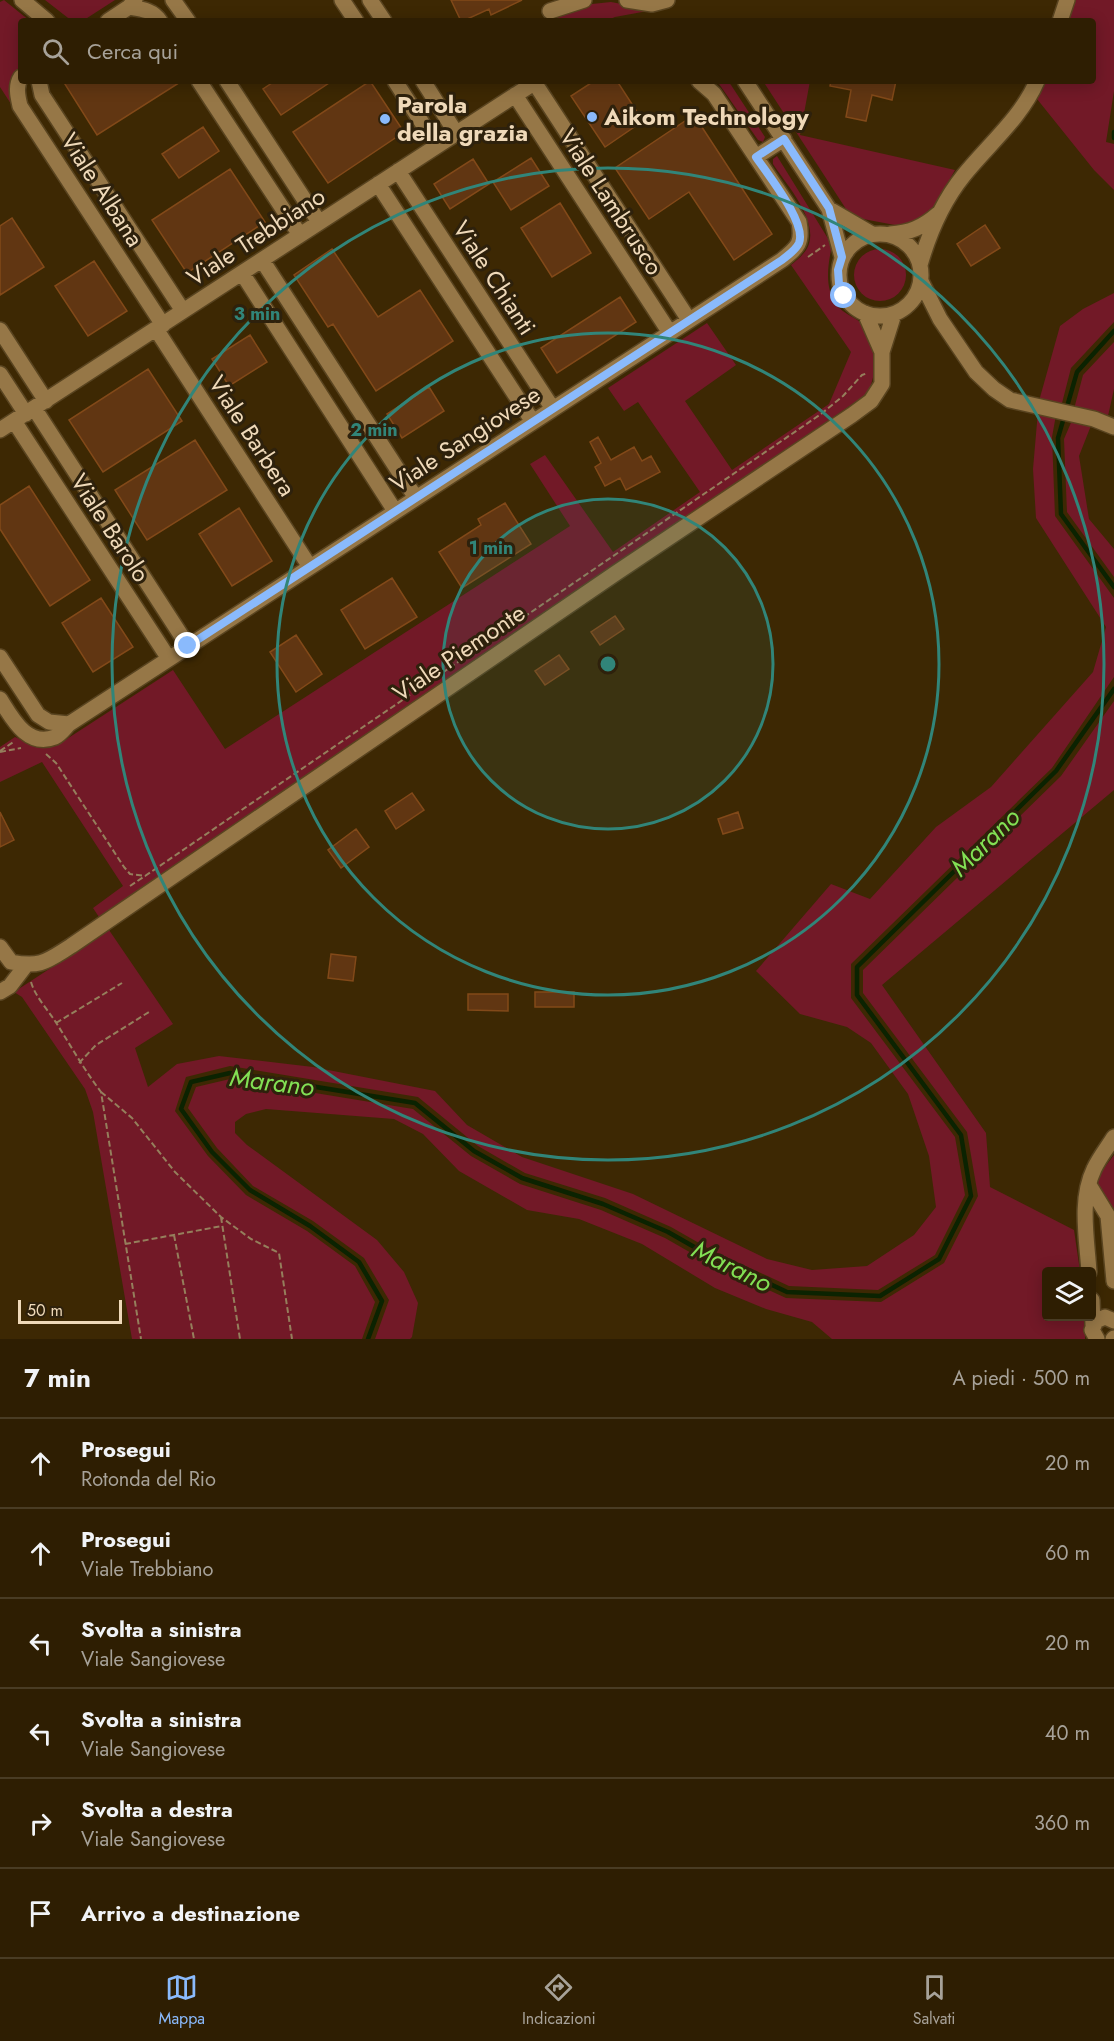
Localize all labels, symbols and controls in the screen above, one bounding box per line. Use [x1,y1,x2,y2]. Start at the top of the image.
search box [18,18,1096,84]
icon: search [39,35,72,68]
text: Cerca qui [87,35,178,67]
place label: Parola della grazia [397,87,528,150]
place label: Aikom Technology [603,99,809,134]
marker: Aikom Technology [585,110,599,124]
marker: Parola della grazia [378,112,392,126]
street label: Viale Lambrusco [551,122,672,282]
street label: Viale Albana [52,126,152,254]
street label: Viale Trebbiano [180,179,332,295]
street label: Viale Chianti [444,214,545,342]
route start [830,282,856,308]
text: 3 min [234,301,280,327]
street label: Viale Barbera [200,368,305,503]
street label: Viale Sangiovese [383,377,547,500]
text: 2 min [350,417,398,443]
street label: Viale Barolo [62,467,159,589]
text: 1 min [469,535,513,561]
street label: Viale Piemonte [386,595,532,710]
route end [174,632,200,658]
centre of rings [598,654,618,674]
water label: Marano [941,799,1029,885]
water label: Marano [228,1058,317,1106]
water label: Marano [686,1230,779,1302]
map controls [1042,1267,1096,1321]
button: layers [1042,1267,1096,1321]
scale bar [18,1297,122,1324]
text: 50 m [27,1299,63,1322]
text: 7 min [24,1359,91,1397]
text: A piedi · 500 m [952,1364,1090,1393]
text: Prosegui [81,1433,171,1465]
icon: ahead [24,1447,57,1480]
text: 20 m [1045,1449,1090,1478]
text: Rotonda del Rio [81,1465,216,1494]
text: Prosegui [81,1523,171,1555]
icon: ahead [24,1537,57,1570]
text: 60 m [1045,1539,1090,1568]
text: Viale Trebbiano [81,1555,214,1584]
text: Svolta a sinistra [81,1613,242,1645]
icon: left [24,1627,57,1660]
text: 20 m [1045,1629,1090,1658]
text: Viale Sangiovese [81,1645,225,1674]
text: Svolta a sinistra [81,1703,242,1735]
icon: left [24,1717,57,1750]
text: 40 m [1045,1719,1090,1748]
text: Viale Sangiovese [81,1735,225,1764]
text: Svolta a destra [81,1793,233,1825]
icon: right [24,1807,57,1840]
text: 360 m [1034,1809,1090,1838]
text: Viale Sangiovese [81,1825,225,1854]
icon: arrive [24,1897,57,1930]
text: Arrivo a destinazione [81,1897,300,1929]
tab: Mappa [158,1971,205,2030]
tab: Indicazioni [522,1971,596,2030]
tab: Salvati [913,1971,956,2030]

